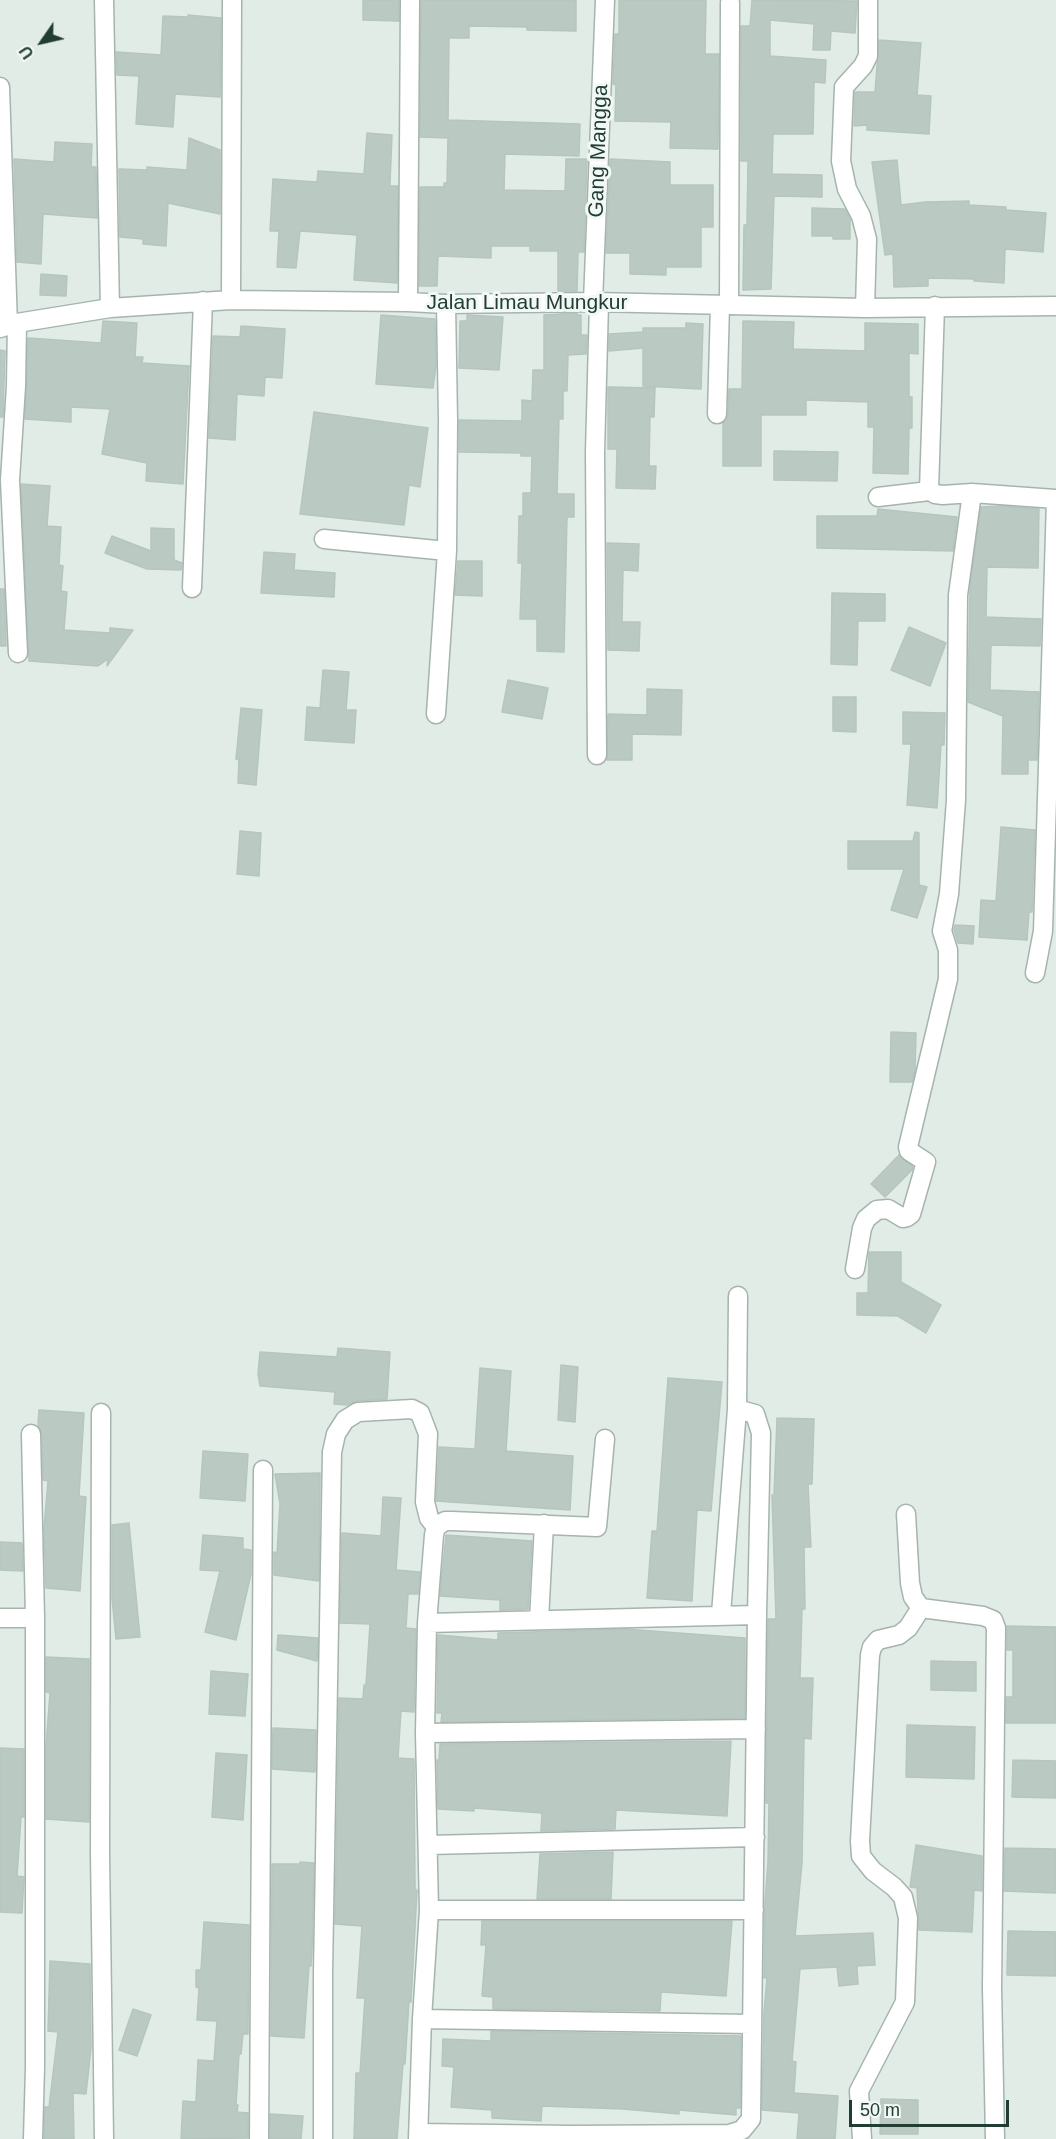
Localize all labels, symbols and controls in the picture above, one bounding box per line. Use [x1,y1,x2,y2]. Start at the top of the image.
north arrow [12,12,72,72]
text: U [16,43,37,62]
street label: Gang Mangga [584,84,614,218]
street label: Jalan Limau Mungkur [427,290,627,316]
scale bar [852,2088,1012,2126]
text: 50 m [860,2100,900,2120]

